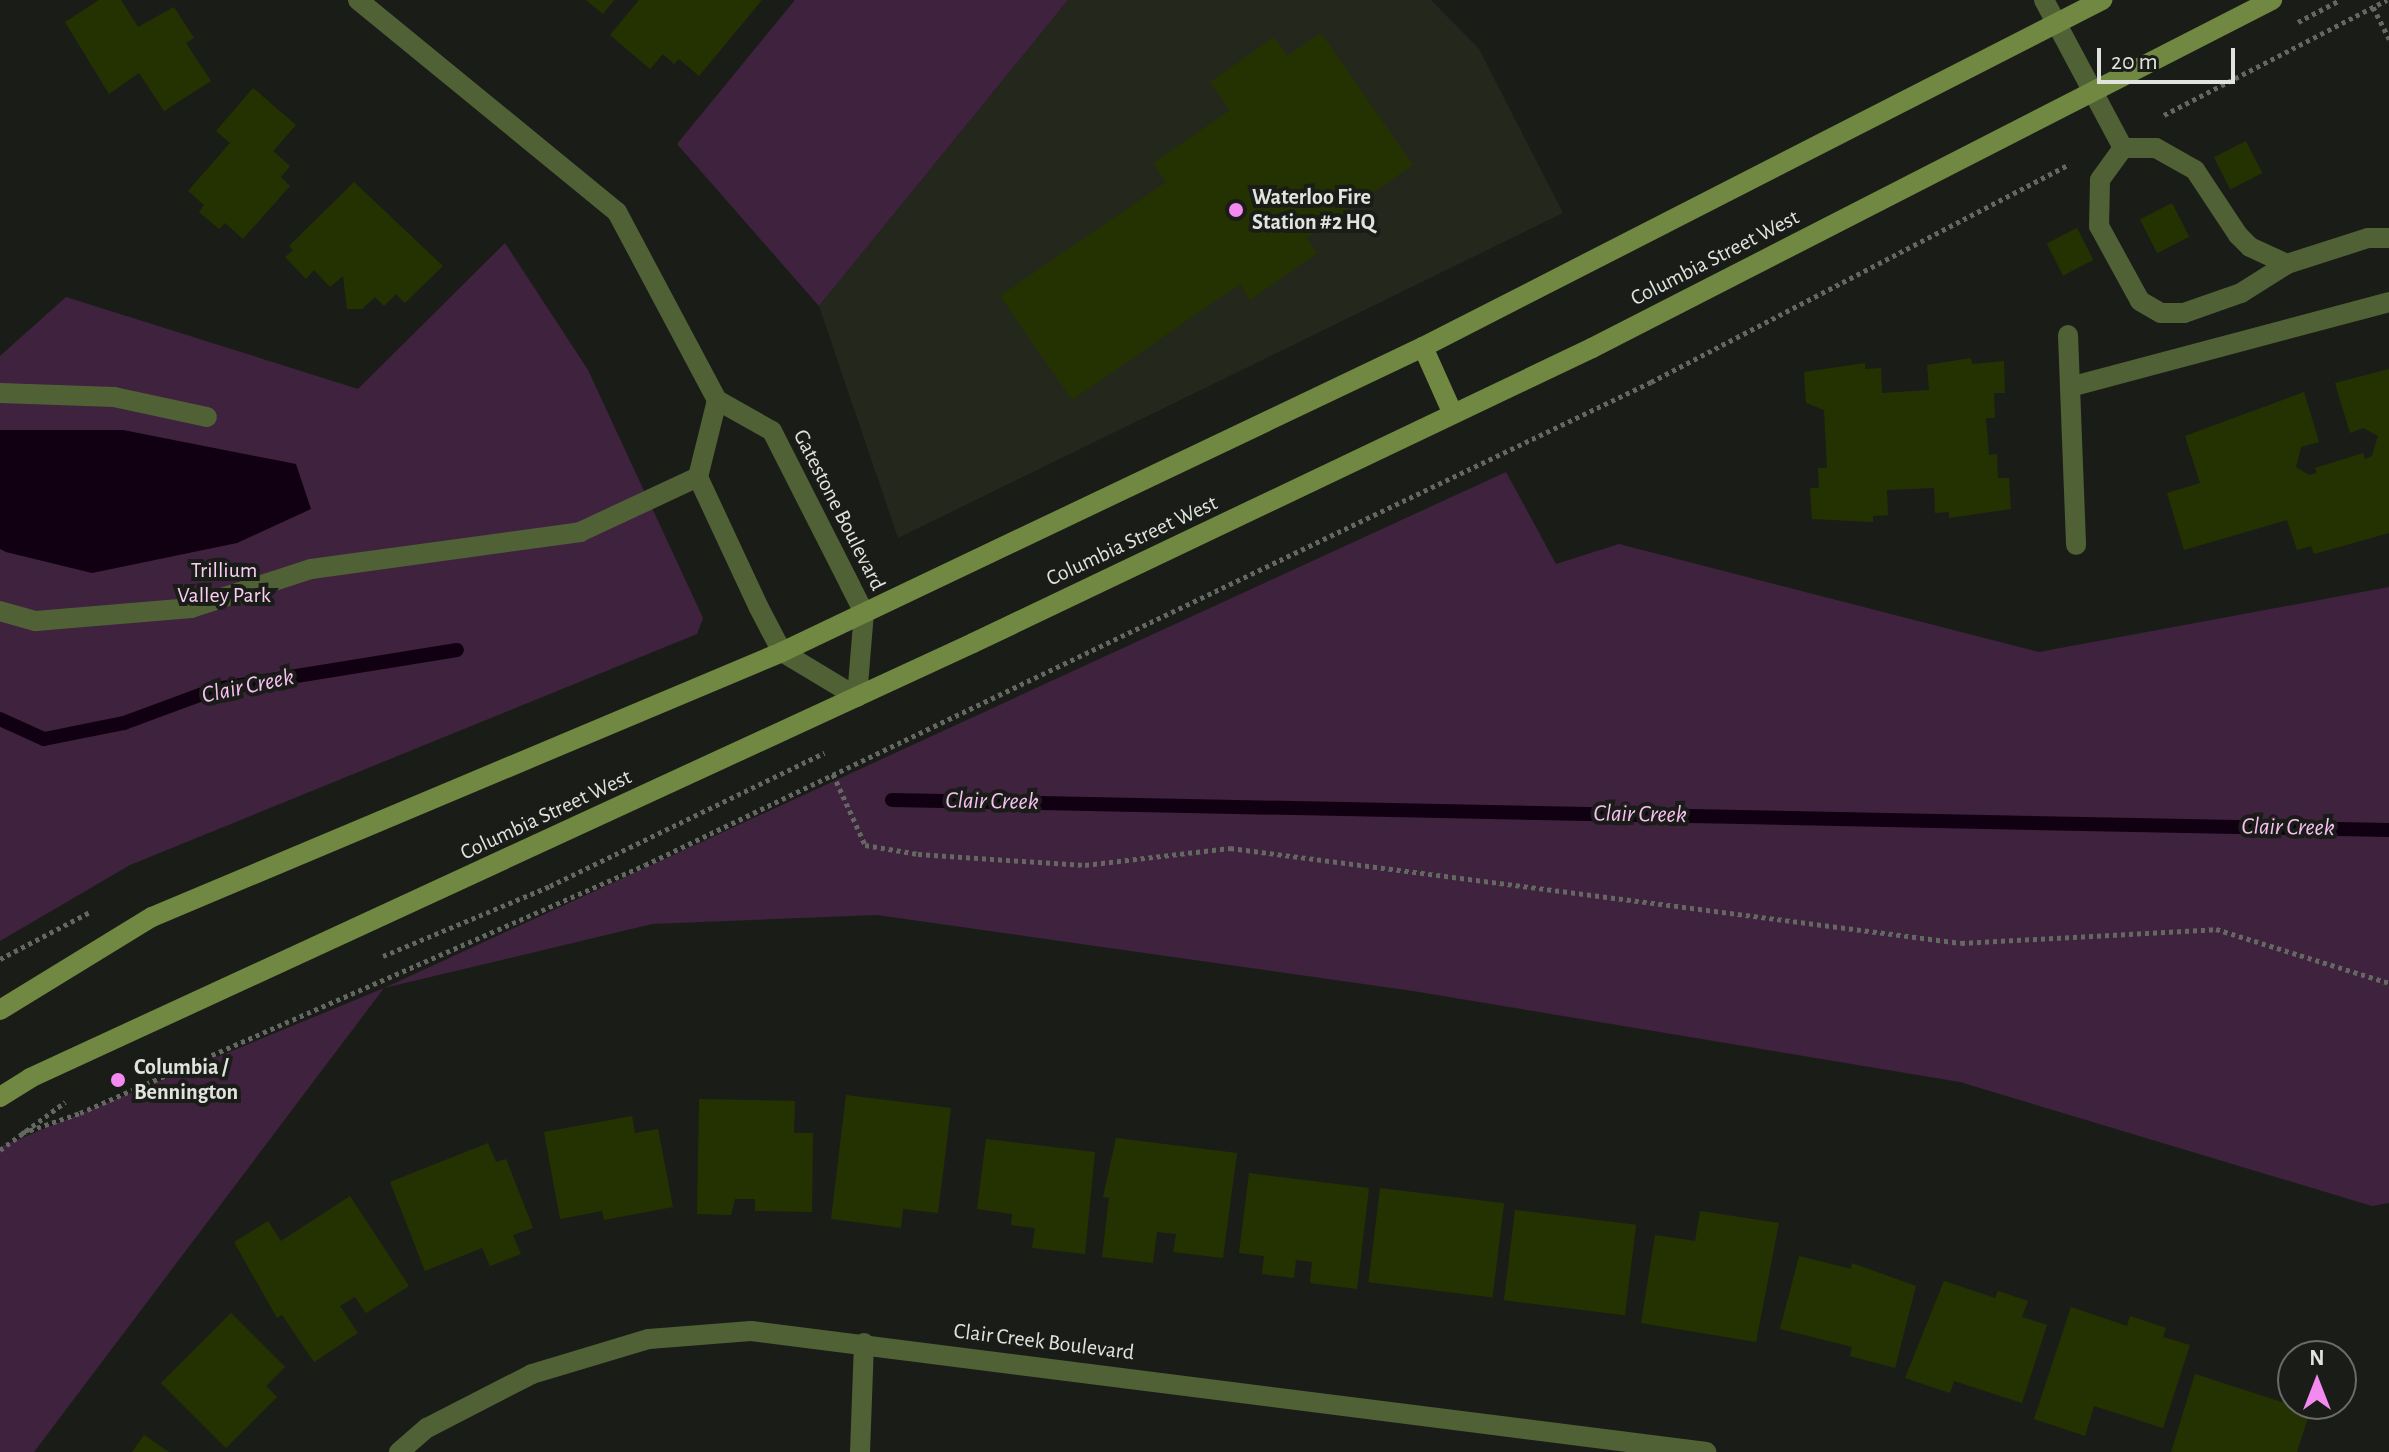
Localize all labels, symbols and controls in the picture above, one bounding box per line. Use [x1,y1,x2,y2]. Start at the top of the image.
scale bar [2101,32,2239,82]
text: 20 m [2111,50,2158,74]
place label: Waterloo Fire Station #2 HQ [1252,184,1375,236]
marker: Waterloo Fire Station #2 HQ [1227,201,1245,219]
street label: Columbia Street West [1626,204,1804,312]
street label: Gatestone Boulevard [787,425,891,595]
street label: Columbia Street West [1042,490,1222,592]
park label: Trillium Valley Park [177,557,271,608]
water label: Clair Creek [199,663,297,711]
street label: Columbia Street West [456,764,636,866]
water label: Clair Creek [945,787,1039,817]
water label: Clair Creek [1593,800,1687,830]
water label: Clair Creek [2241,813,2335,843]
place label: Columbia / Bennington [134,1054,238,1106]
marker: Columbia / Bennington [109,1071,127,1089]
street label: Clair Creek Boulevard [952,1318,1136,1366]
north arrow [2277,1340,2357,1420]
text: N [2309,1347,2325,1369]

